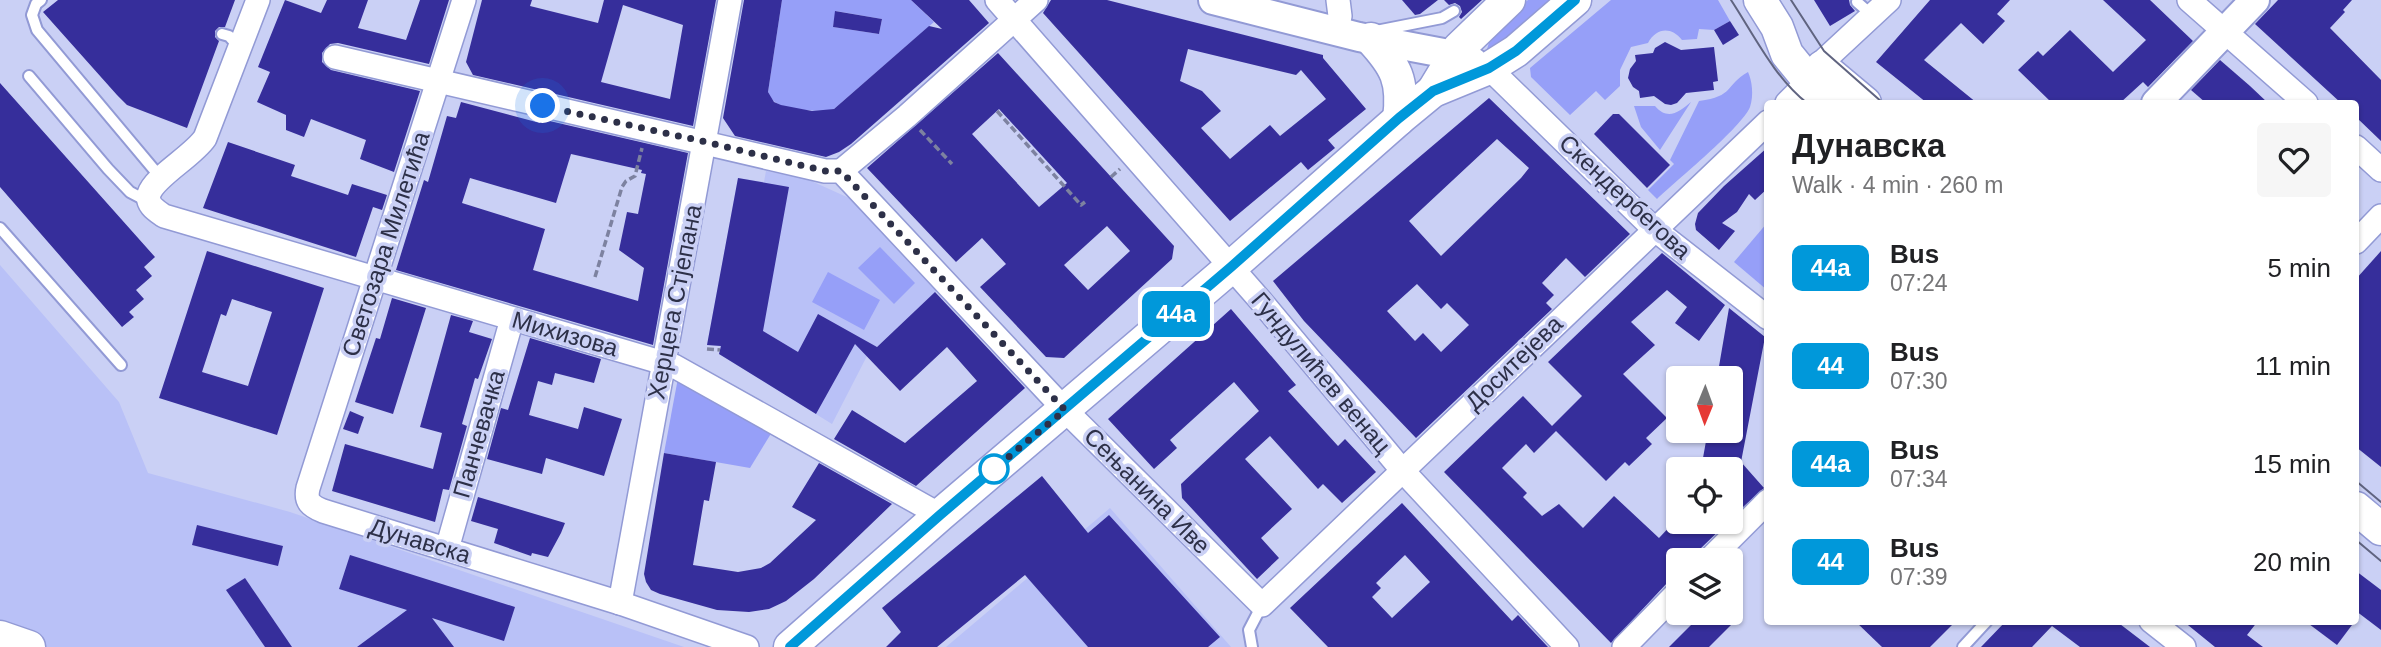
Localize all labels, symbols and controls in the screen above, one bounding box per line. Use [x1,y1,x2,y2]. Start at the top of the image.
your location [525,88,560,123]
button: heart [2257,123,2331,197]
street label: Светозара Милетића [336,127,435,360]
text: Дунавска [1792,127,1945,164]
street label: Скендербегова [1554,129,1697,265]
text: Walk · 4 min · 260 m [1792,172,2003,198]
street label: Херцега Стјепана [642,202,707,402]
text: Bus [1890,239,1939,269]
text: 5 min [2267,253,2331,283]
text: 44a [1810,254,1851,281]
text: 07:24 [1890,270,1948,296]
street label: Гундулићев венац [1246,287,1397,459]
line badge: 44a [1136,291,1216,337]
text: 44a [1156,300,1196,327]
street label: Михизова [509,306,622,362]
street label: Доситејева [1460,309,1568,415]
text: Bus [1890,337,1939,367]
text: 11 min [2255,351,2331,381]
text: 44 [1817,352,1844,379]
street label: Панчевачка [447,366,510,501]
north arrow [1666,366,1743,443]
map controls [1666,366,1743,625]
text: 07:30 [1890,368,1948,394]
street label: Сењанина Иве [1079,422,1216,559]
text: Bus [1890,435,1939,465]
text: 15 min [2253,449,2331,479]
text: 44a [1810,450,1851,477]
unlabelled marker [979,454,1009,484]
button: locate [1666,457,1743,534]
text: 07:34 [1890,466,1948,492]
street label: Дунавска [366,512,475,569]
text: Bus [1890,533,1939,563]
text: 20 min [2253,547,2331,577]
button: layers [1666,548,1743,625]
text: 44 [1817,548,1844,575]
text: 07:39 [1890,564,1948,590]

